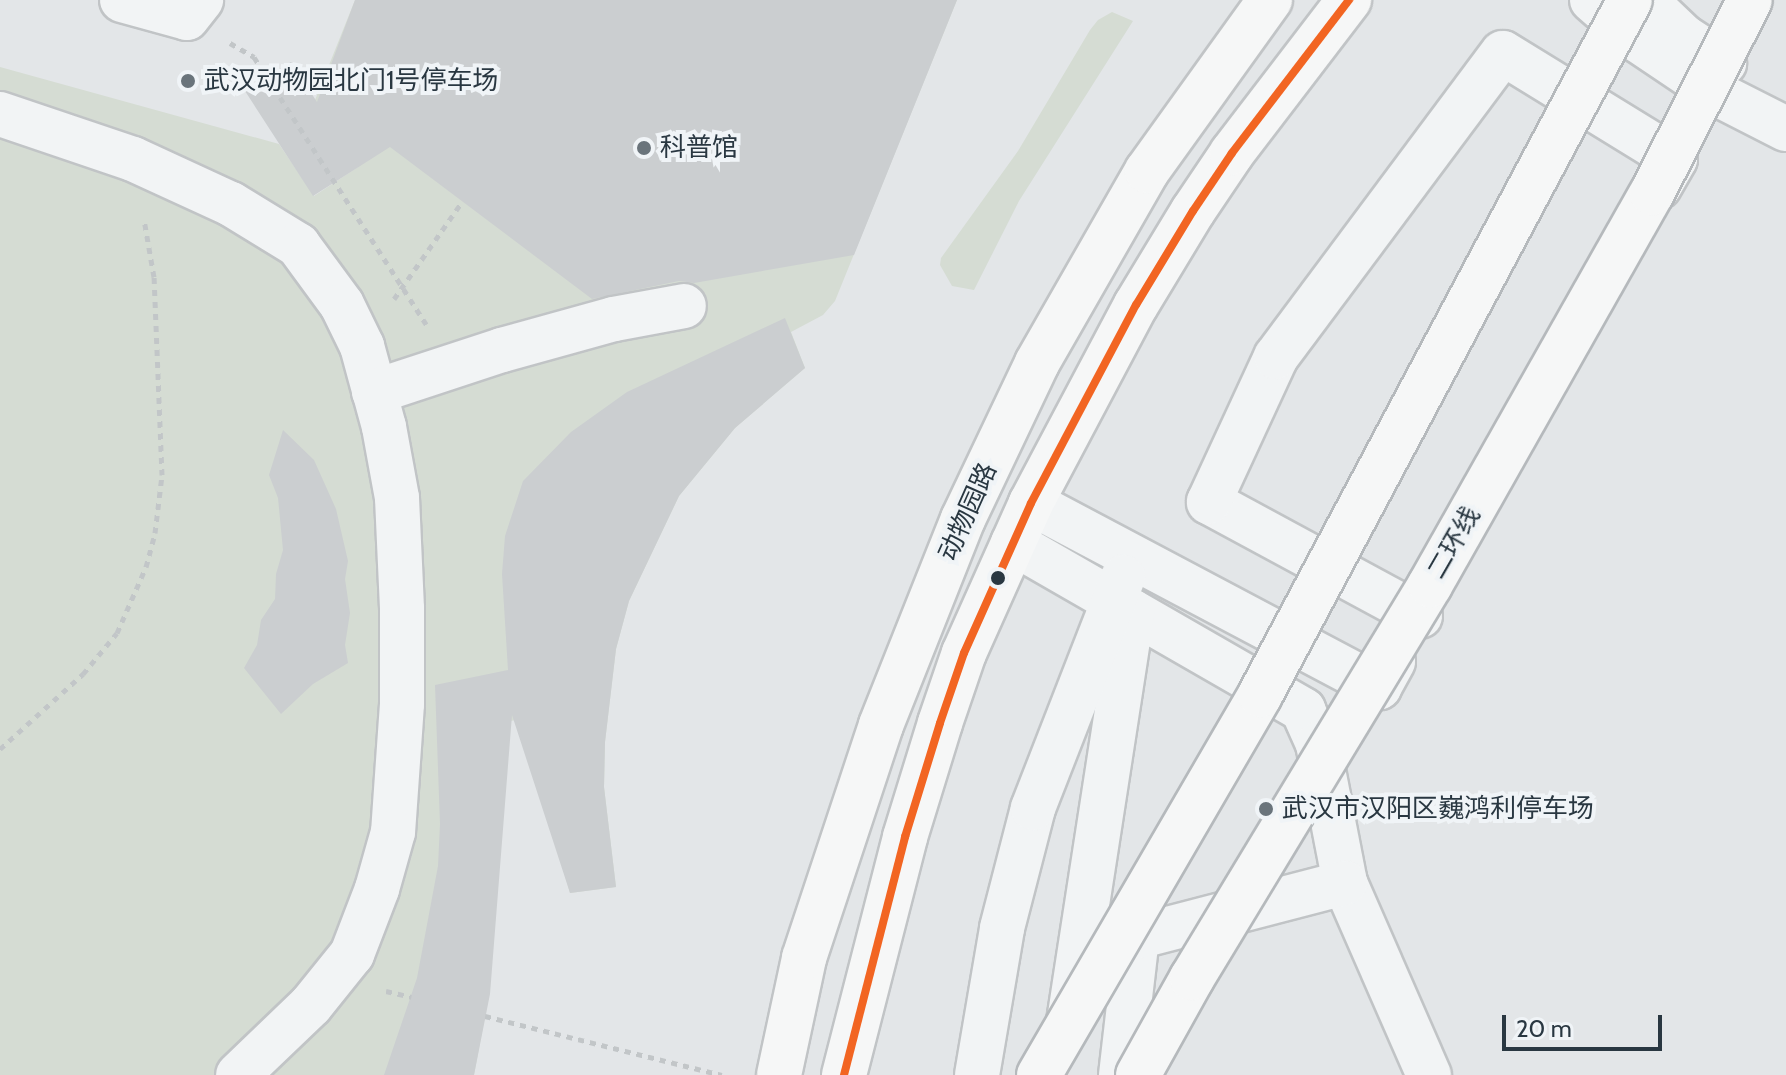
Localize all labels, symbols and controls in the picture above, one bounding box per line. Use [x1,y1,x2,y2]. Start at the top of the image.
place label: 武汉动物园北门1号停车场 [204,65,498,97]
marker: 武汉动物园北门1号停车场 [179,72,197,90]
place label: 科普馆 [660,132,738,164]
marker: 科普馆 [635,139,653,157]
street label: 动物园路 [933,458,1003,566]
street label: 二环线 [1421,501,1487,585]
unlabelled marker [990,570,1006,586]
place label: 武汉市汉阳区巍鸿利停车场 [1282,793,1594,825]
marker: 武汉市汉阳区巍鸿利停车场 [1257,800,1275,818]
scale bar [1506,999,1666,1049]
text: 20 m [1516,1014,1572,1043]

